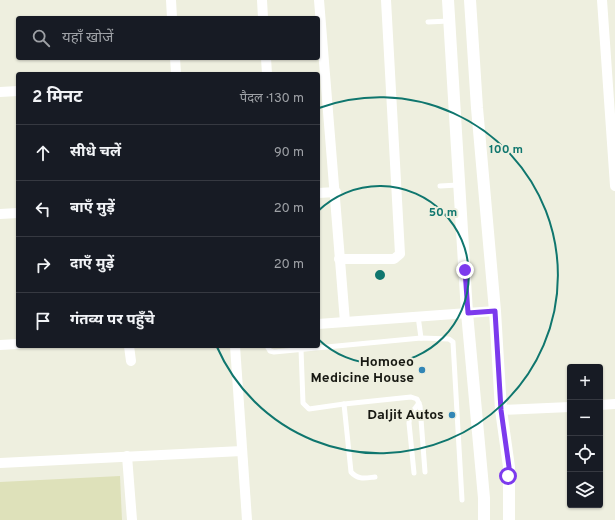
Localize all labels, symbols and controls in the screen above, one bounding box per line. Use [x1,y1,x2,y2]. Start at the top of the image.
search box [16,16,320,60]
icon: search [30,27,52,49]
text: यहाँ खोजें [62,29,113,48]
text: 2 मिनट [32,87,82,109]
text: पैदल · 130 m [240,91,304,107]
icon: ahead [32,142,54,164]
text: 100 m [489,142,523,158]
text: सीधे चलें [70,143,121,162]
text: 90 m [274,145,304,161]
icon: left [32,198,54,220]
text: बाएँ मुड़ें [70,199,115,218]
text: 20 m [274,201,304,217]
text: 50 m [429,205,457,221]
icon: right [32,254,54,276]
text: दाएँ मुड़ें [70,255,114,274]
text: 20 m [274,257,304,273]
route end [456,261,474,279]
centre of rings [373,268,387,282]
icon: arrive [32,310,54,332]
text: गंतव्य पर पहुँचे [70,311,155,330]
place label: Homoeo Medicine House [311,354,414,387]
map controls [567,364,603,508]
button: + [567,364,603,400]
marker: Homoeo Medicine House [417,365,427,375]
button: − [567,400,603,436]
place label: Daljit Autos [367,407,444,424]
marker: Daljit Autos [447,410,457,420]
button: locate [567,436,603,472]
route start [499,467,517,485]
button: layers [567,472,603,508]

